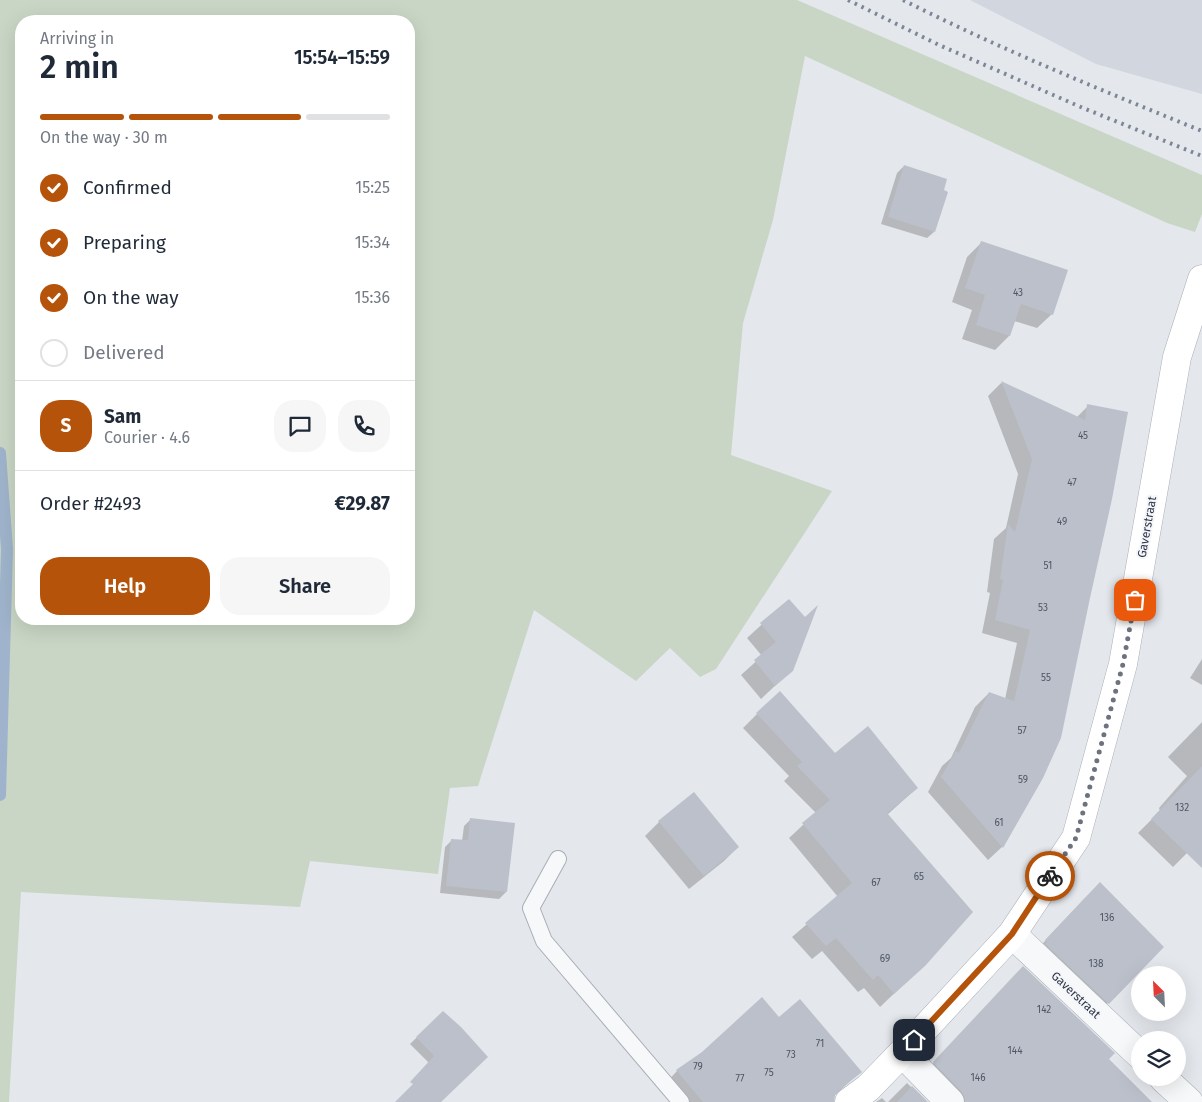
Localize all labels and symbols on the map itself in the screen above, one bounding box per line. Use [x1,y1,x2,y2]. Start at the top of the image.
house number: 43 [1013,287,1023,299]
house number: 45 [1078,430,1088,442]
house number: 47 [1067,477,1077,489]
street label: Gaverstraat [1135,494,1159,559]
house number: 49 [1057,516,1067,528]
house number: 51 [1044,560,1052,572]
pin [1114,579,1156,621]
house number: 53 [1038,602,1048,614]
house number: 55 [1041,672,1051,684]
house number: 57 [1017,725,1027,737]
house number: 59 [1018,774,1028,786]
house number: 132 [1175,802,1189,814]
house number: 61 [994,817,1004,829]
courier [1025,851,1075,901]
house number: 65 [914,871,924,883]
house number: 67 [871,877,881,889]
house number: 136 [1100,912,1114,924]
house number: 69 [880,953,890,965]
house number: 138 [1089,958,1104,970]
north arrow [1131,966,1186,1021]
street label: Gaverstraat [1048,969,1104,1022]
house number: 142 [1037,1004,1051,1016]
pin [893,1019,935,1061]
house number: 71 [816,1038,824,1050]
house number: 144 [1008,1045,1023,1057]
house number: 73 [786,1049,796,1061]
house number: 79 [693,1061,703,1073]
house number: 75 [764,1067,774,1079]
house number: 146 [971,1072,985,1084]
house number: 77 [736,1073,745,1085]

